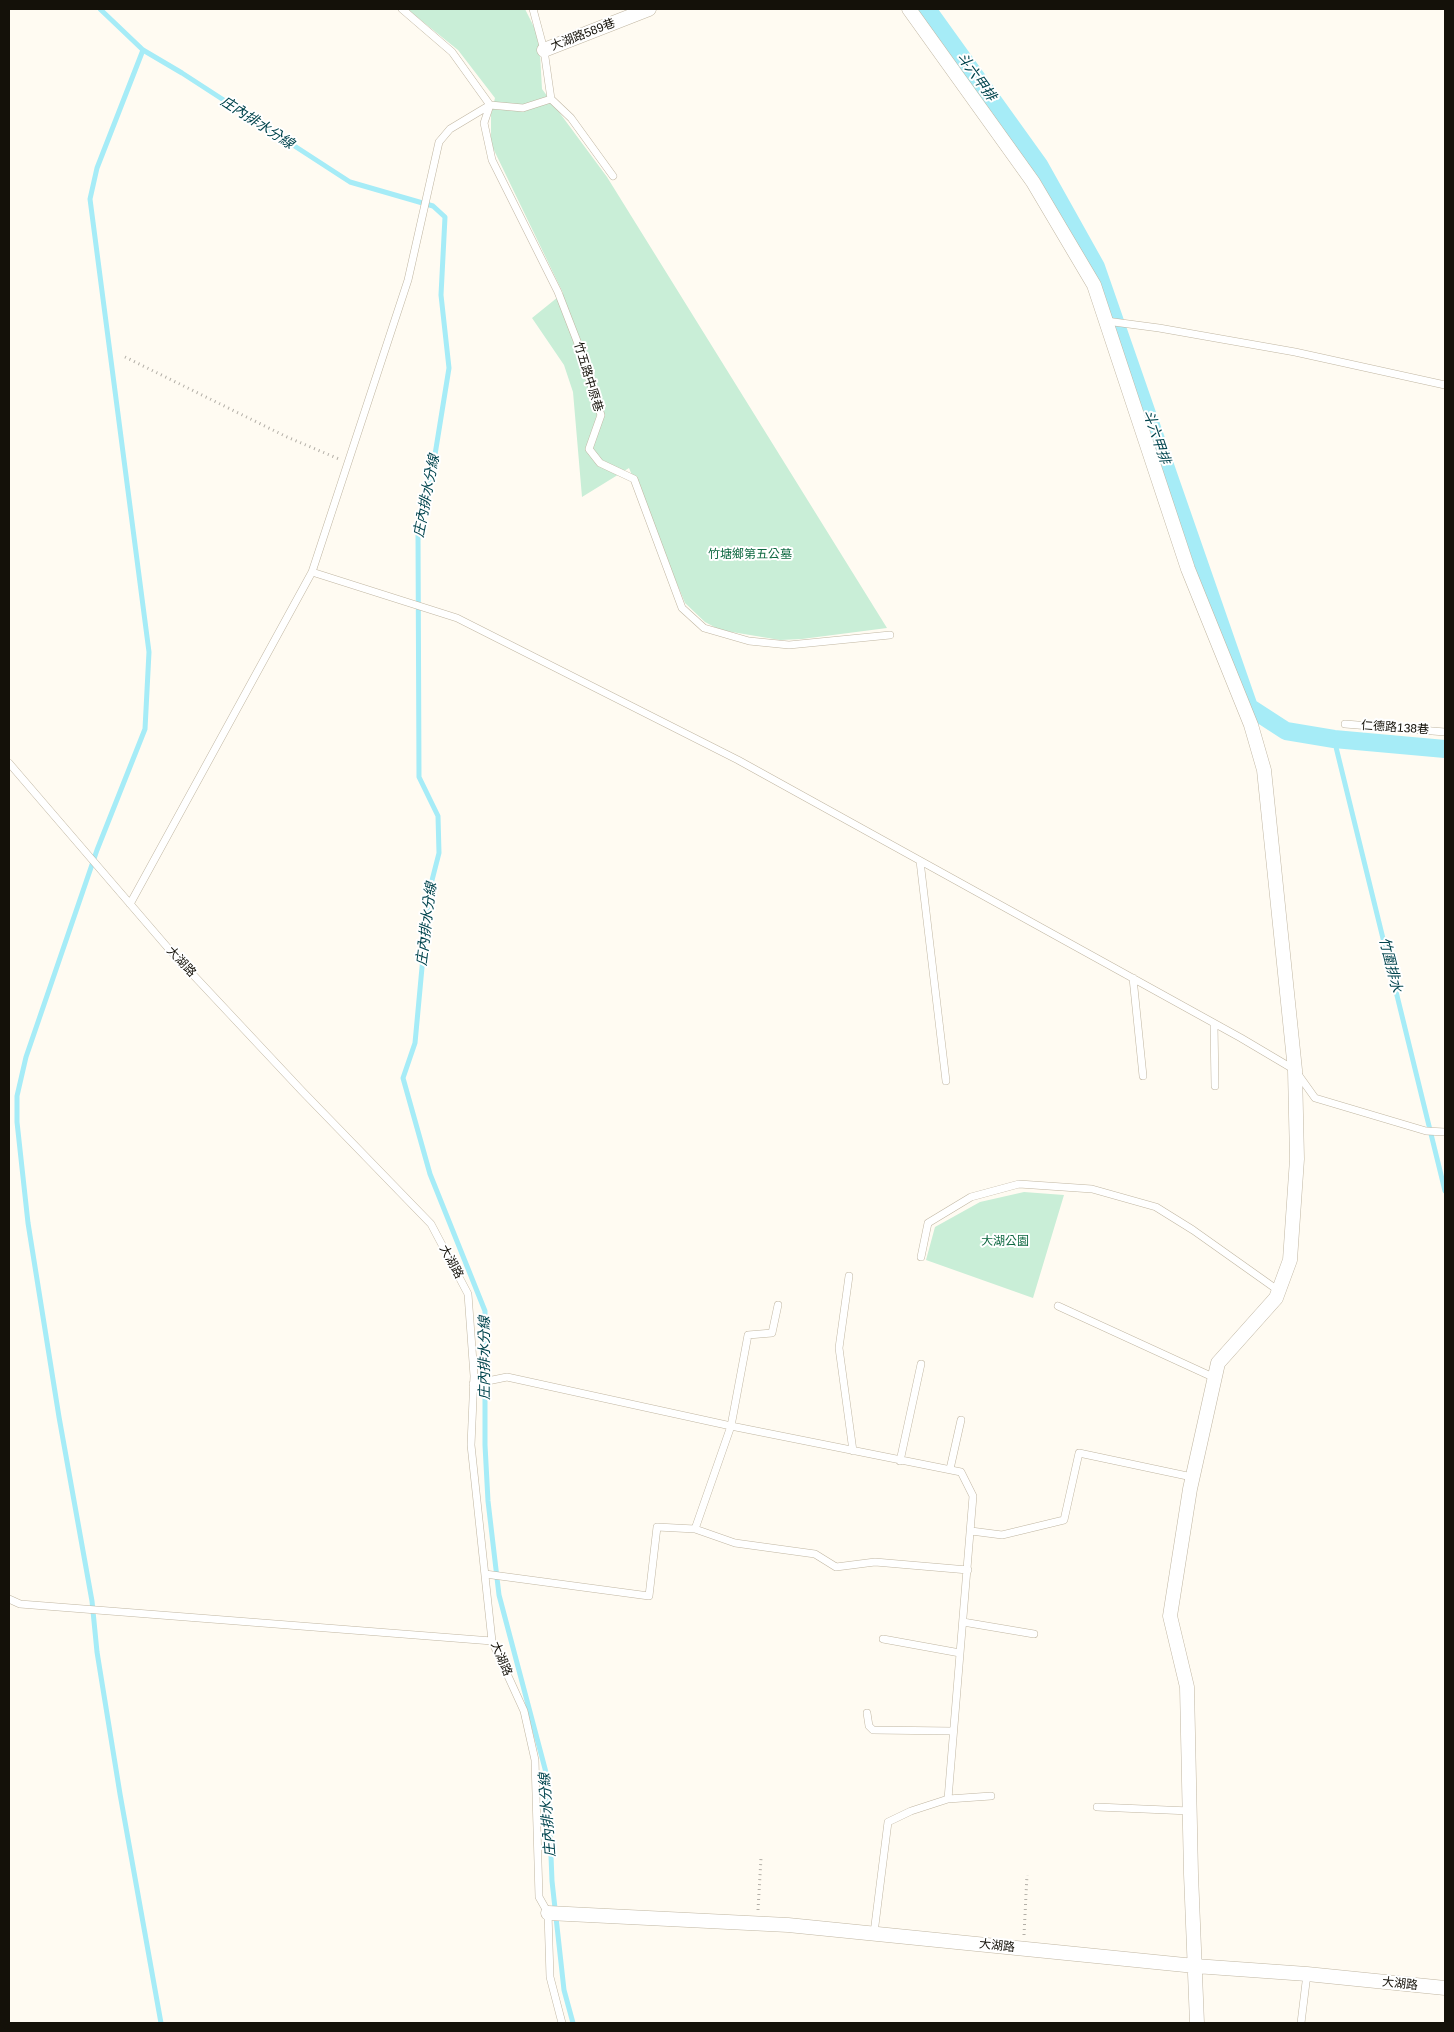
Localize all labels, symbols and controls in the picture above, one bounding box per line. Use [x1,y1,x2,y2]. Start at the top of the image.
street label: 大湖路589巷 [549,16,617,54]
water label: 斗六甲排 [953,49,999,105]
water label: 庄內排水分線 [217,93,297,153]
street label: 竹五路中原巷 [571,340,605,414]
water label: 斗六甲排 [1139,408,1173,466]
water label: 庄內排水分線 [411,453,443,539]
park label: 竹塘鄉第五公墓 [708,548,792,562]
street label: 仁德路138巷 [1361,718,1429,738]
water label: 庄內排水分線 [414,881,440,967]
water label: 竹圍排水 [1375,936,1405,994]
street label: 大湖路 [163,944,199,980]
park label: 大湖公園 [981,1235,1029,1249]
street label: 大湖路 [436,1243,466,1281]
water label: 庄內排水分線 [477,1316,493,1400]
street label: 大湖路 [487,1640,515,1678]
water label: 庄內排水分線 [537,1773,559,1857]
street label: 大湖路 [978,1937,1016,1955]
street label: 大湖路 [1381,1975,1419,1993]

